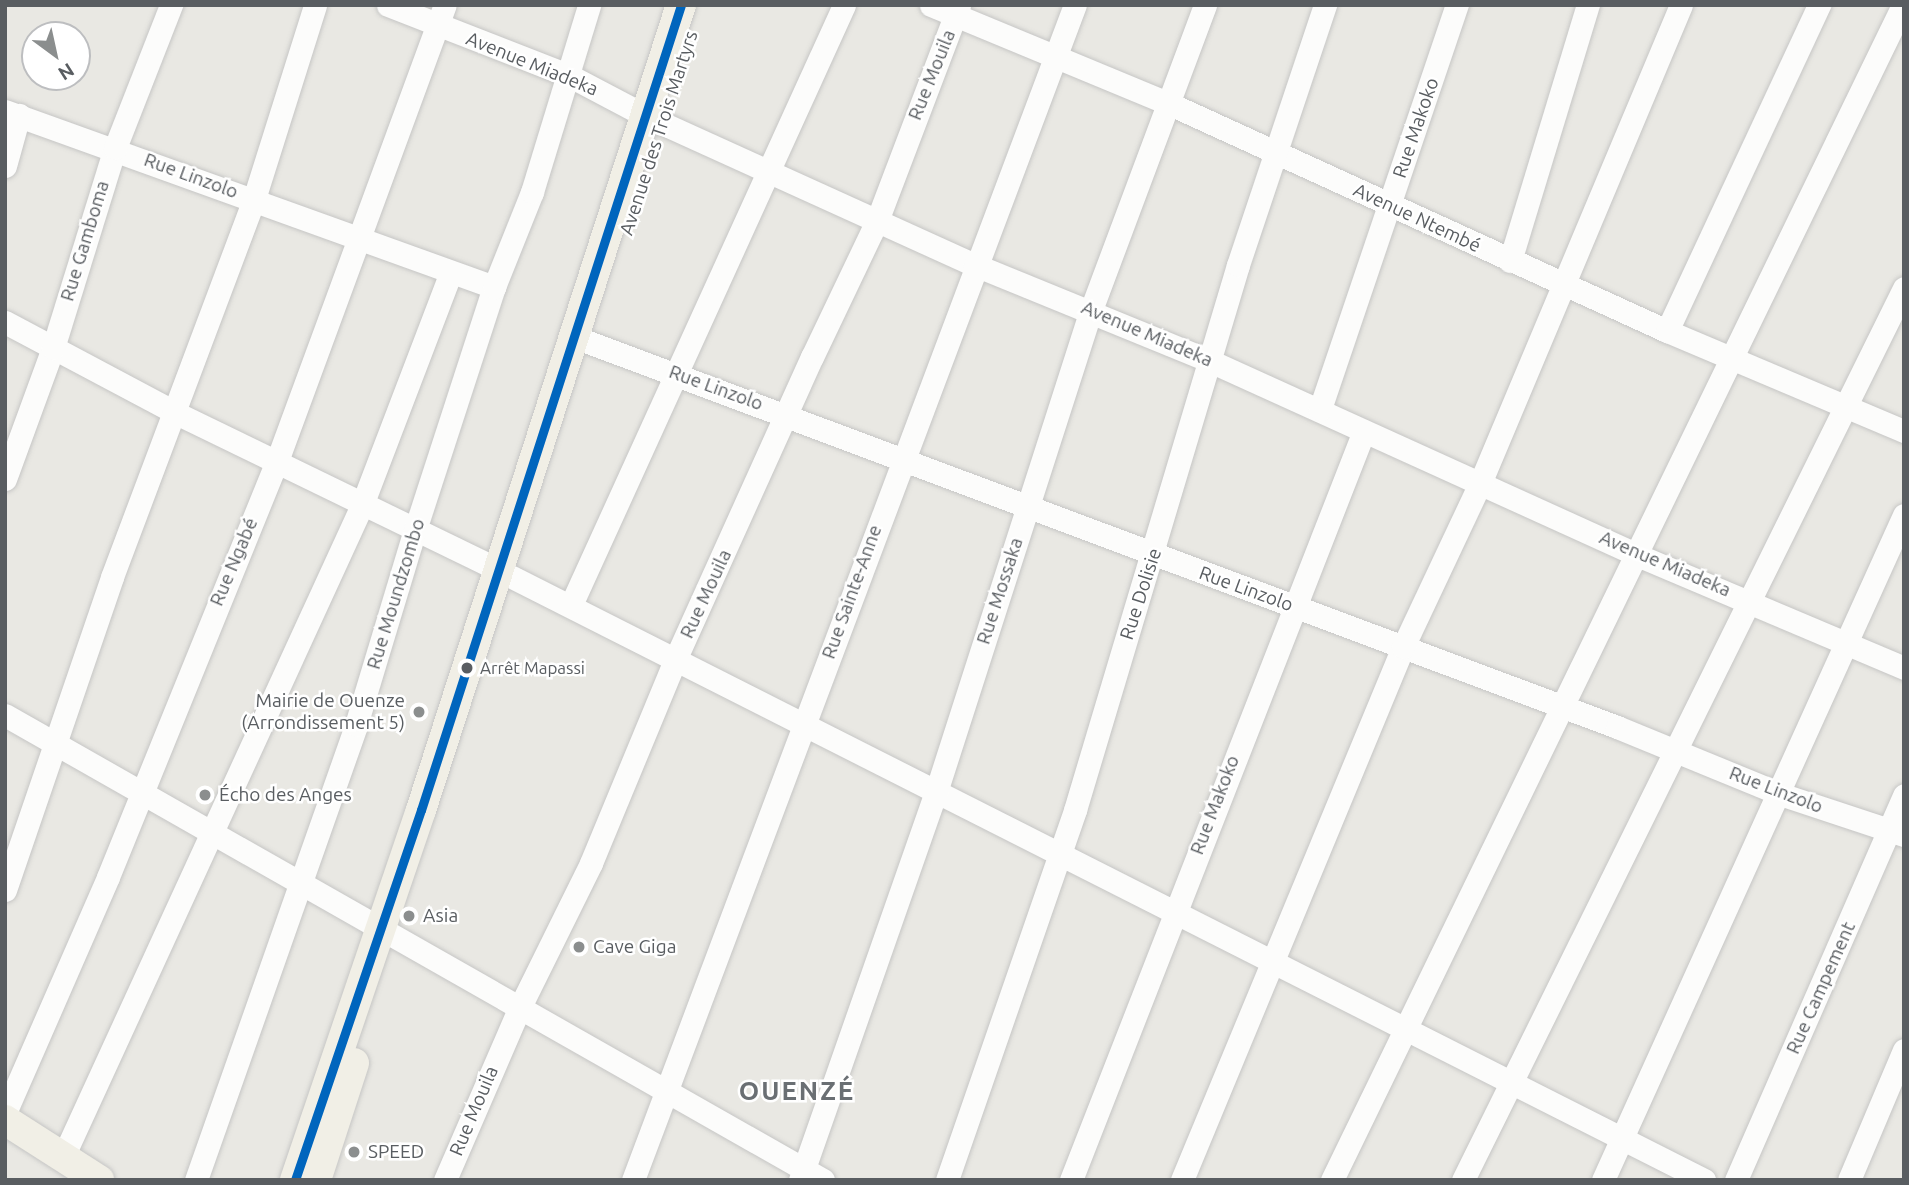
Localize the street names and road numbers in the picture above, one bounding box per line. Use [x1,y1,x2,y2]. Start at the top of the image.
street label: Avenue Miadeka [463,27,601,101]
street label: Rue Mouila [904,27,960,123]
street label: Avenue des Trois Martyrs [615,28,703,238]
street label: Rue Makoko [1388,75,1444,181]
street label: Rue Linzolo [141,148,241,204]
street label: Rue Gamboma [56,178,114,304]
street label: Avenue Ntembé [1350,179,1484,257]
street label: Avenue Miadeka [1078,296,1216,372]
street label: Rue Linzolo [666,360,766,416]
street label: Rue Ngabé [205,515,263,609]
street label: Rue Moundzombo [362,516,430,672]
street label: Rue Sainte-Anne [817,522,887,662]
street label: Avenue Miadeka [1596,526,1734,602]
street label: Rue Mossaka [972,535,1028,647]
street label: Rue Dolisie [1115,545,1167,643]
street label: Rue Mouila [676,546,736,642]
street label: Rue Linzolo [1196,561,1296,617]
street label: Rue Makoko [1186,752,1244,858]
street label: Rue Linzolo [1726,762,1826,818]
street label: Rue Campement [1782,918,1860,1058]
street label: Rue Mouila [445,1063,503,1159]

